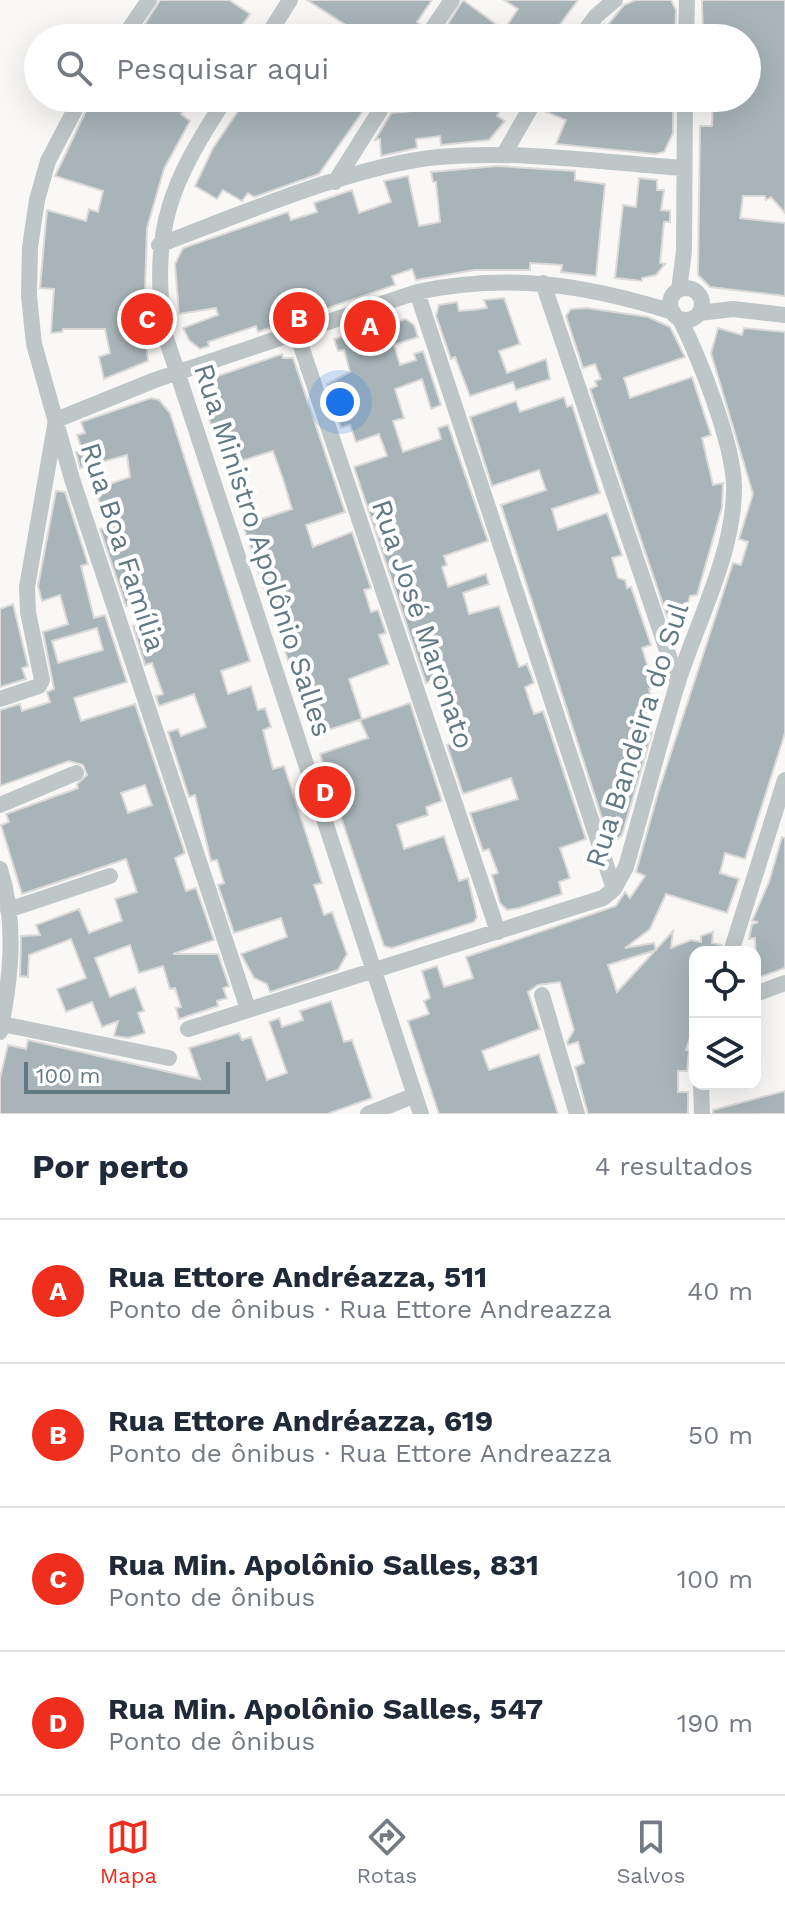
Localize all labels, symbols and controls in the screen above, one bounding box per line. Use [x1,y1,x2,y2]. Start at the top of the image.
search box [24,24,761,112]
icon: search [52,46,96,90]
text: Pesquisar aqui [116,51,329,86]
pin: B [273,288,325,348]
pin: C [121,289,173,349]
pin: A [344,296,396,356]
street label: Rua Ministro Apolônio Salles [187,359,339,741]
your location [320,382,360,422]
street label: Rua Boa Família [74,438,172,656]
street label: Rua José Maronato [365,495,481,753]
street label: Rua Bandeira do Sul [579,598,696,871]
pin: D [299,762,351,822]
map controls [689,946,761,1090]
button: locate [689,946,761,1018]
button: layers [689,1018,761,1090]
scale bar [24,1058,230,1094]
text: 100 m [36,1063,100,1088]
text: Por perto [32,1146,189,1186]
text: 4 resultados [595,1151,753,1181]
text: Rua Ettore Andréazza, 511 [108,1259,487,1294]
text: A [49,1276,67,1306]
text: 40 m [687,1276,753,1306]
text: Ponto de ônibus · Rua Ettore Andreazza [108,1294,612,1324]
text: Rua Ettore Andréazza, 619 [108,1403,493,1438]
text: B [49,1420,67,1450]
text: 50 m [688,1420,753,1450]
text: Ponto de ônibus · Rua Ettore Andreazza [108,1438,612,1468]
text: Rua Min. Apolônio Salles, 831 [108,1547,539,1582]
text: C [49,1564,67,1594]
text: 100 m [677,1564,753,1594]
text: Ponto de ônibus [108,1582,315,1612]
text: Rua Min. Apolônio Salles, 547 [108,1691,543,1726]
text: D [49,1708,67,1738]
text: 190 m [677,1708,753,1738]
text: Ponto de ônibus [108,1726,315,1756]
tab: Mapa [100,1815,157,1888]
tab: Rotas [356,1815,417,1888]
tab: Salvos [616,1815,685,1888]

